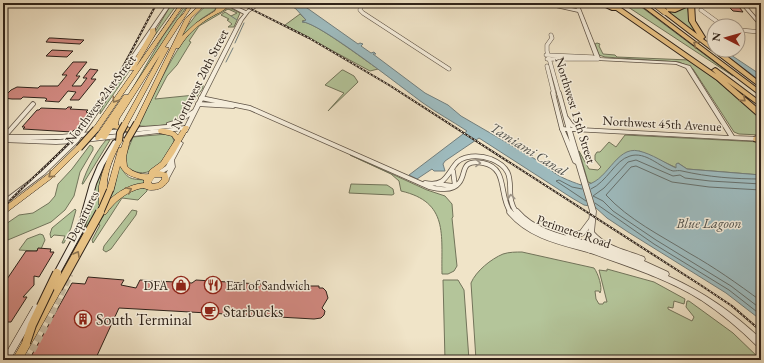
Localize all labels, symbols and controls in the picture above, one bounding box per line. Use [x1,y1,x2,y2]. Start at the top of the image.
north arrow [706,18,746,58]
street label: Northwest 20th Street [167,26,232,132]
text: N [709,32,723,42]
one-way arrow [694,42,701,49]
street label: Northwest 21st Street [61,51,140,148]
street label: Northwest 15th Street [551,55,600,165]
one-way arrow [739,94,746,101]
one-way arrow [112,96,120,103]
street label: Northwest 45th Avenue [602,112,722,135]
water label: Tamiami Canal [487,118,572,180]
one-way arrow [475,159,481,167]
one-way arrow [49,171,56,178]
street label: Departures [62,188,103,245]
one-way arrow [124,188,132,195]
one-way arrow [507,194,516,200]
street label: Perimeter Road [534,211,614,252]
water label: Blue Lagoon [675,214,742,232]
one-way arrow [72,251,79,258]
shop icon: DFA [171,275,191,295]
restaurant icon: Earl of Sandwich [203,275,223,295]
place label: DFA [144,277,169,294]
place label: Earl of Sandwich [226,277,310,294]
cafe icon: Starbucks [200,301,220,321]
place label: Starbucks [223,301,283,322]
building icon: South Terminal [73,309,93,329]
place label: South Terminal [96,309,192,330]

